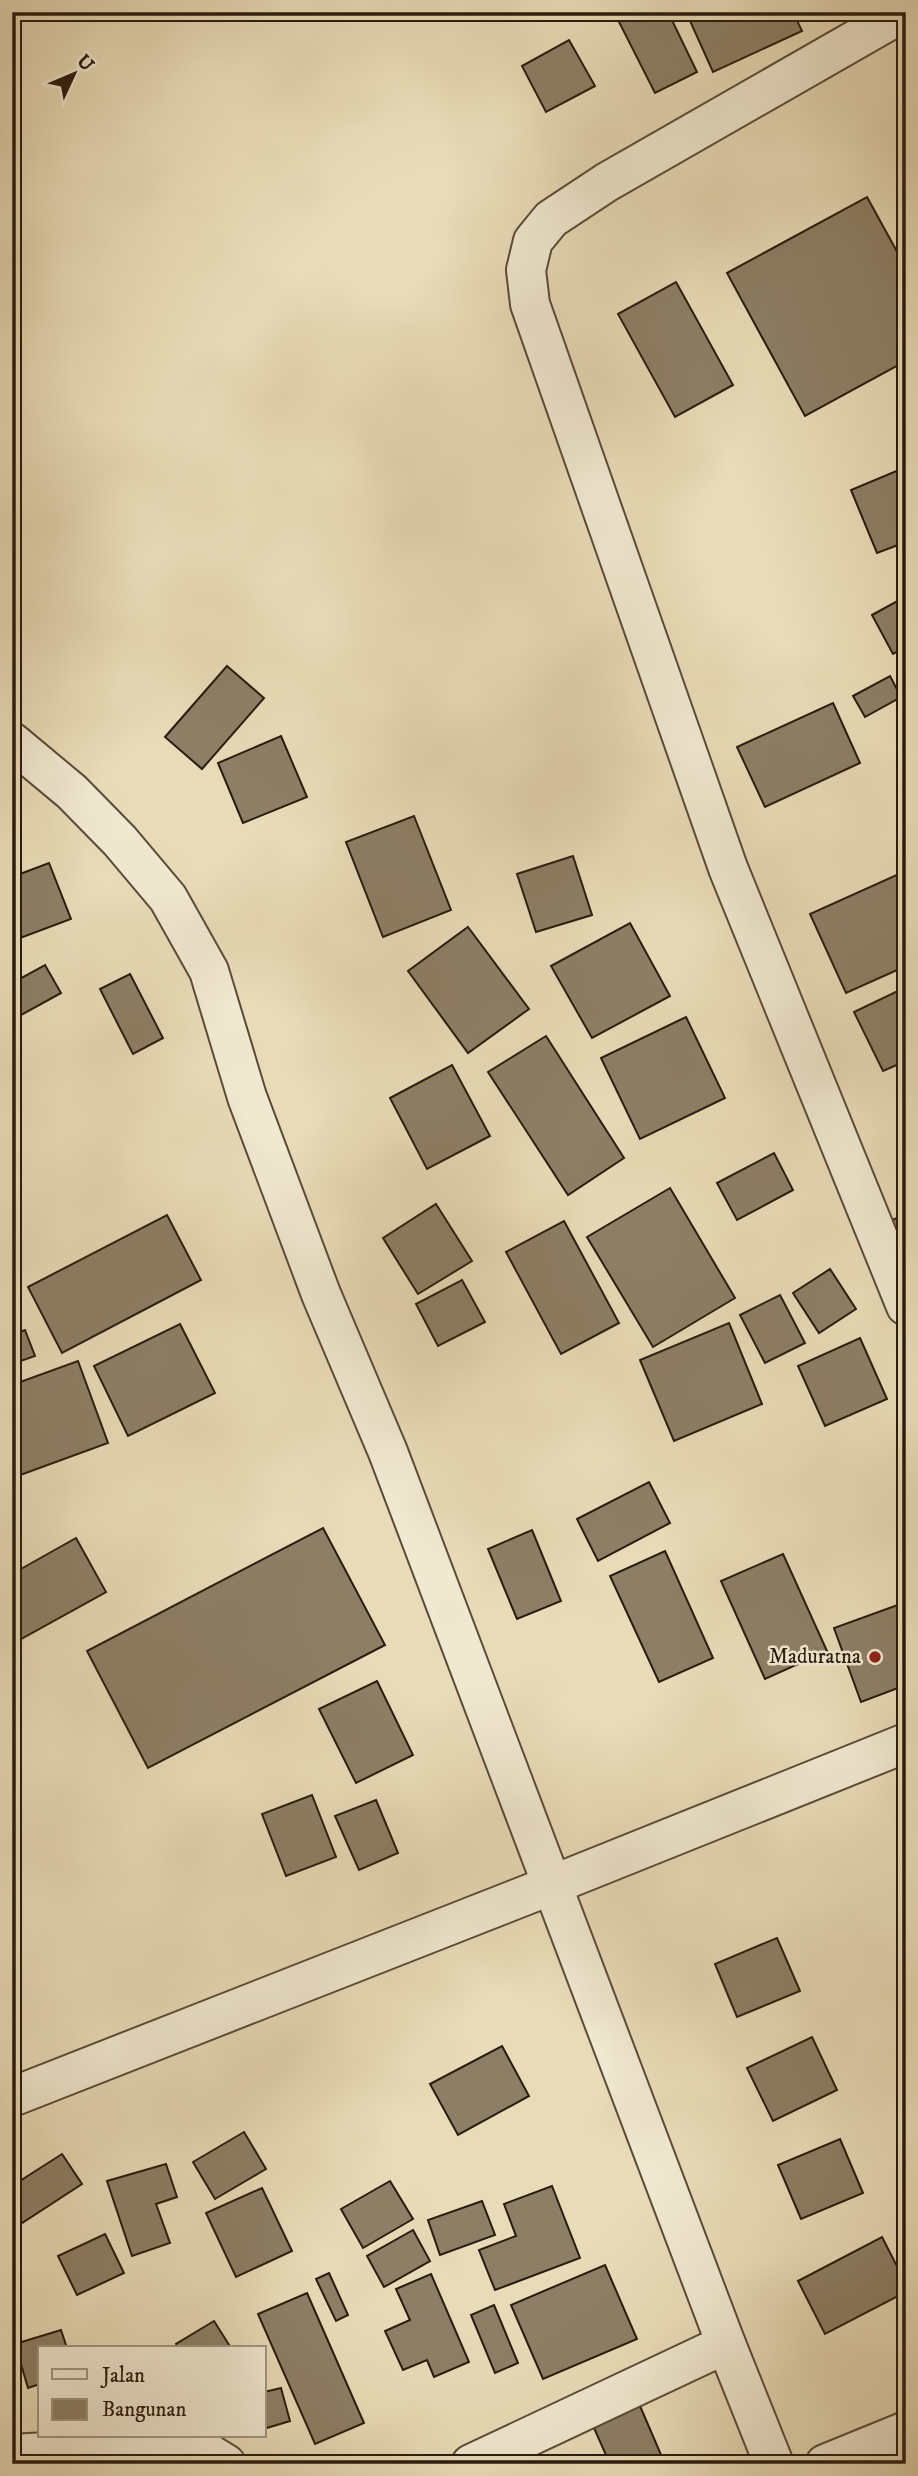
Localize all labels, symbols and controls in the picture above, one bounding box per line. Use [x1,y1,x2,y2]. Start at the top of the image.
north arrow [38,38,108,108]
text: U [72,50,99,77]
place label: Maduratna [769,1644,861,1670]
marker: Maduratna [867,1649,883,1665]
legend [38,2346,266,2438]
text: Jalan [100,2363,145,2389]
text: Bangunan [102,2397,186,2423]

